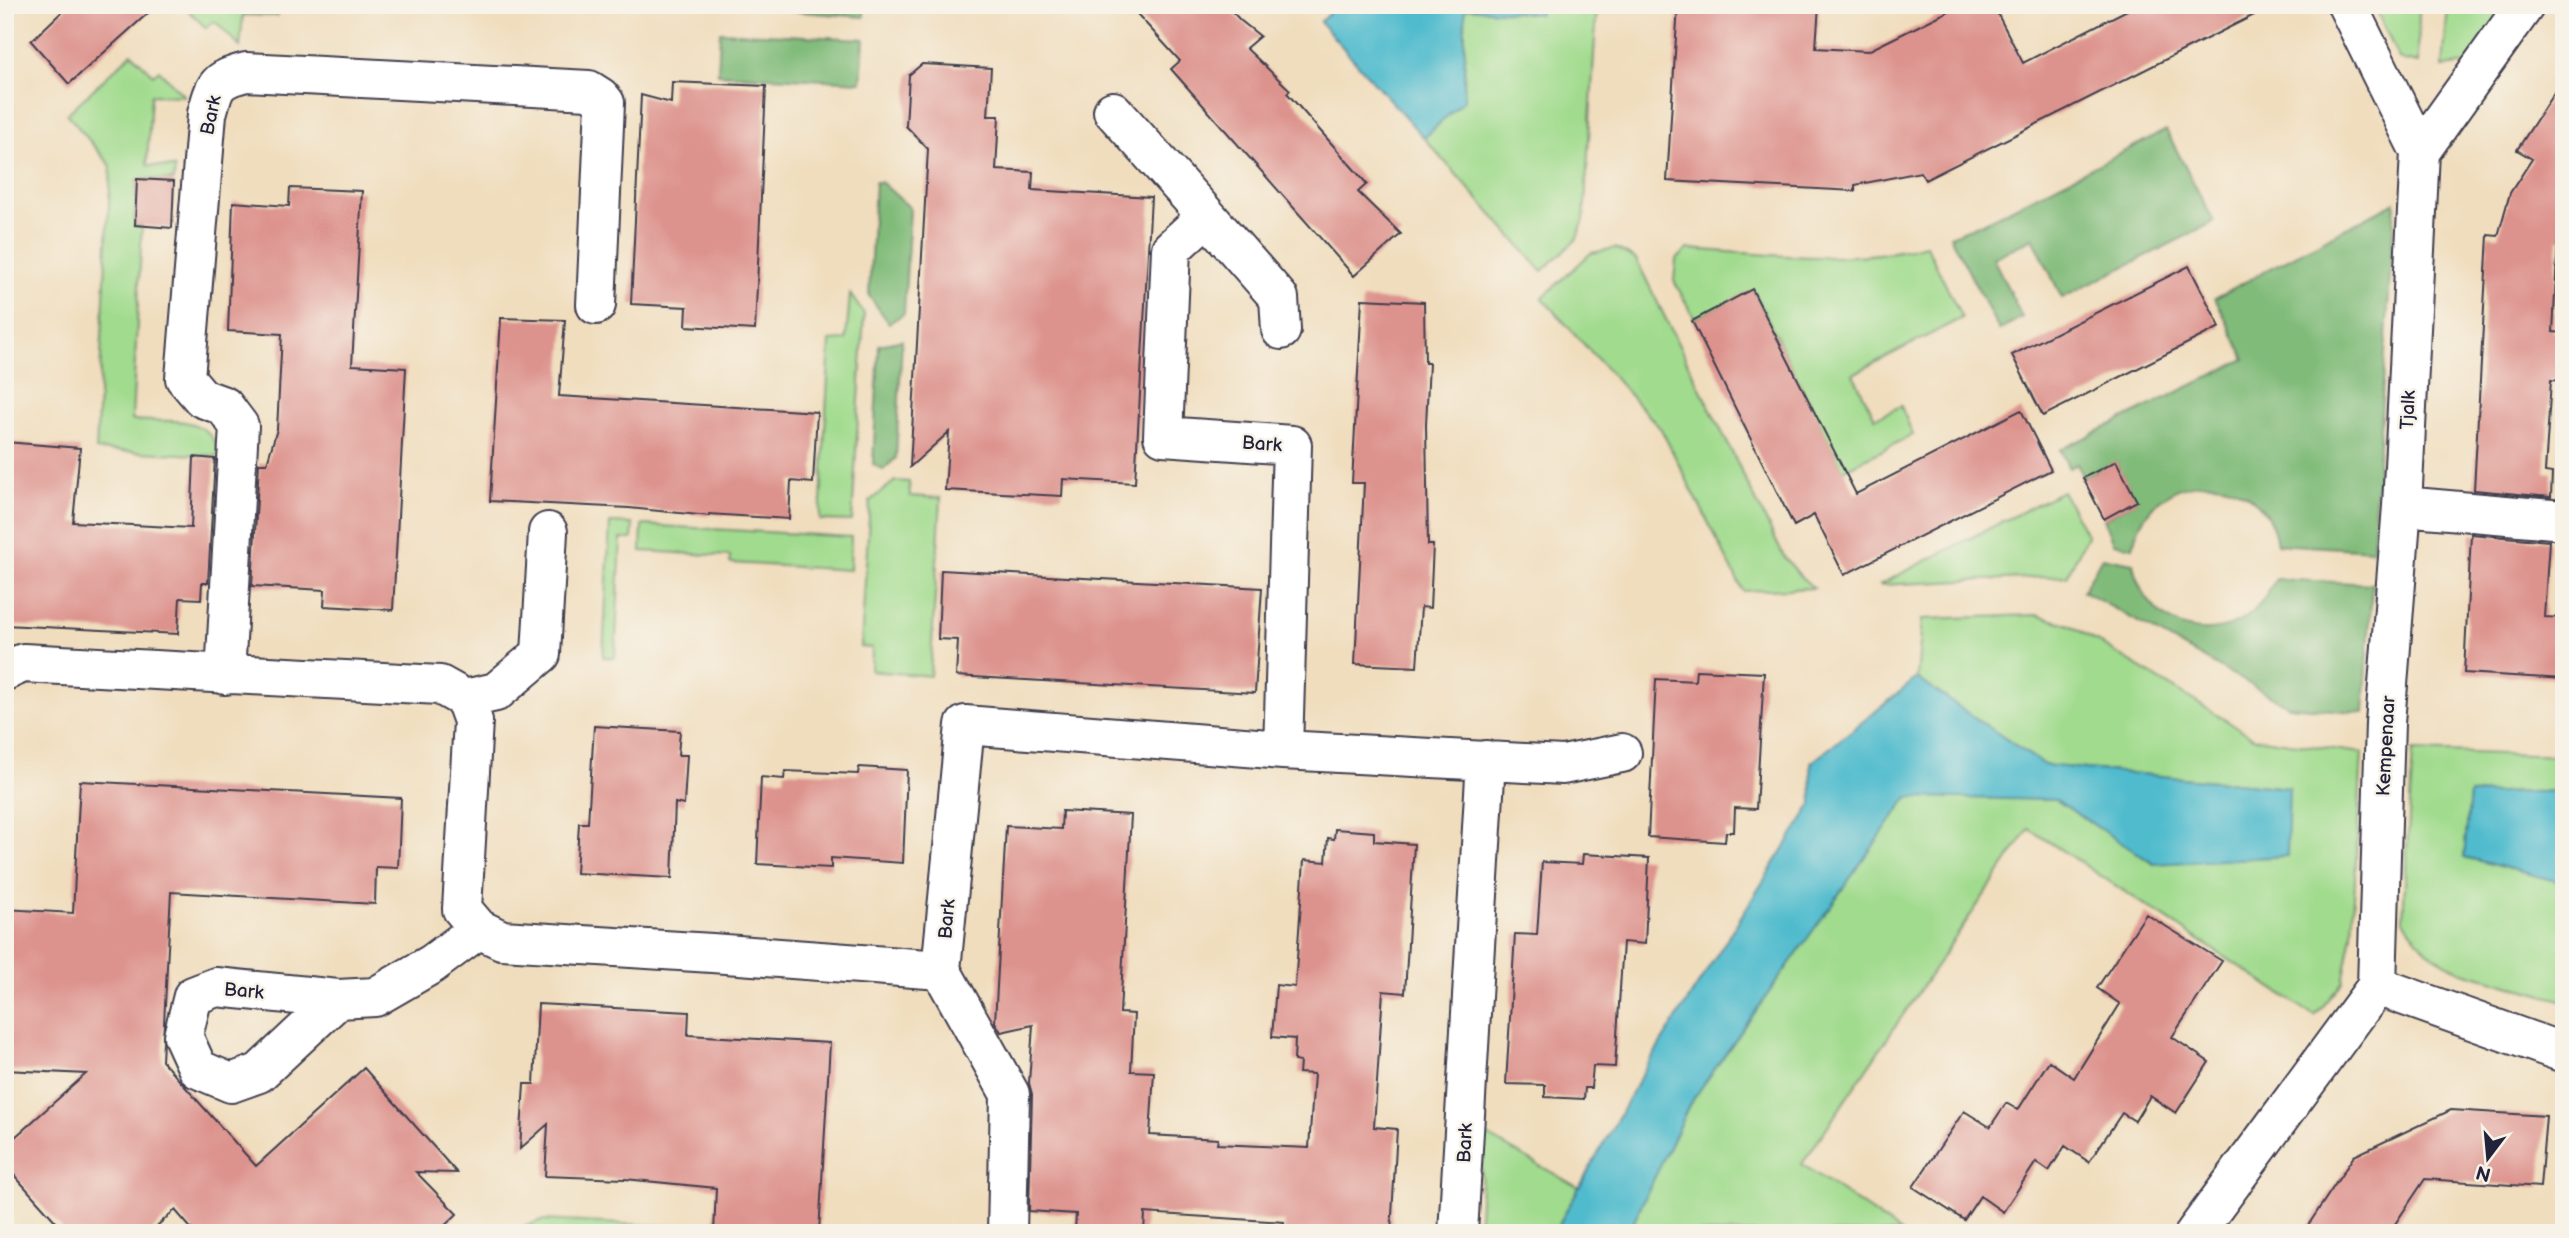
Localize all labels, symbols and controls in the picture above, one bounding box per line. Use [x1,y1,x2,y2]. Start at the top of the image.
street label: Bark [196,93,227,137]
street label: Tjalk [2396,389,2421,430]
street label: Bark [1241,432,1283,457]
street label: Kempenaar [2372,694,2401,797]
street label: Bark [934,898,961,940]
street label: Bark [223,978,265,1005]
street label: Bark [1453,1122,1478,1164]
north arrow [2454,1122,2524,1192]
text: N [2474,1160,2494,1186]

